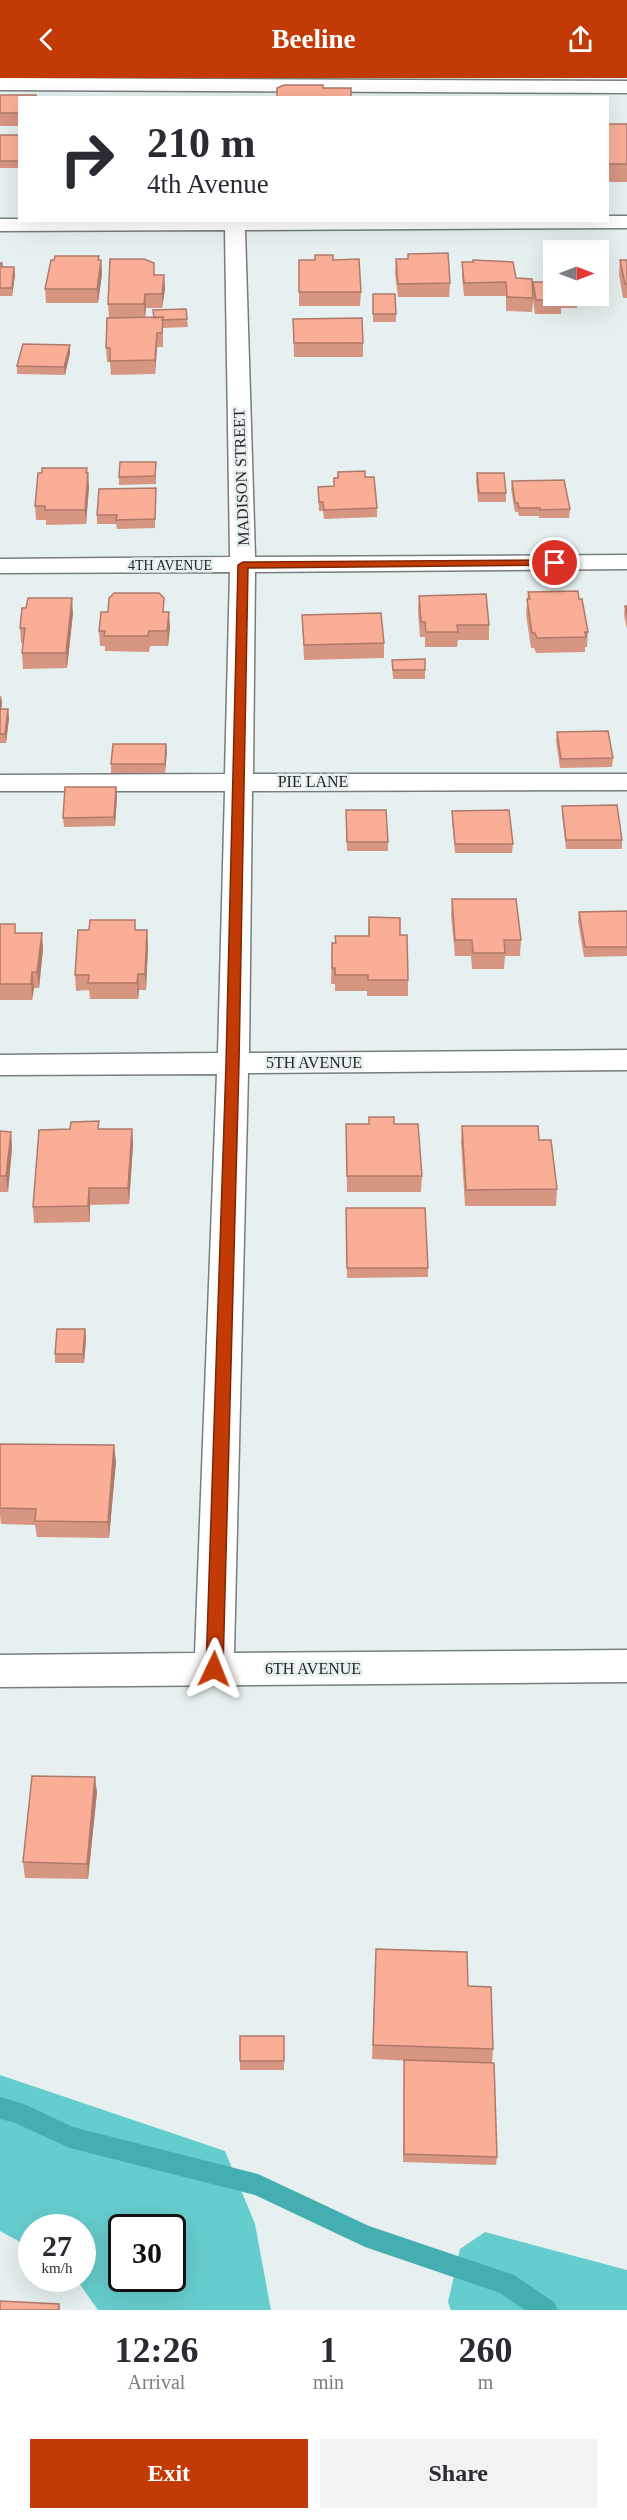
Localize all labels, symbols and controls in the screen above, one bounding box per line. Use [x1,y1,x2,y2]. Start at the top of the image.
icon: back [30,23,63,56]
icon: share [564,23,597,56]
text: Beeline [272,24,355,54]
icon: right [48,120,126,198]
text: 210 m [147,120,256,166]
text: 4th Avenue [147,169,269,199]
north arrow [543,240,609,306]
map controls [543,240,609,306]
street label: MADISON STREET [230,408,252,546]
pin [529,537,580,588]
icon: arrive [538,546,571,579]
street label: 4TH AVENUE [128,558,212,573]
street label: PIE LANE [278,773,348,790]
street label: 5TH AVENUE [266,1054,362,1071]
position arrow [182,1637,246,1701]
street label: 6TH AVENUE [265,1660,361,1677]
speed limit sign: 30 [108,2214,186,2292]
text: 27 [42,2229,72,2262]
text: km/h [42,2260,72,2276]
text: 12:26 [114,2330,198,2370]
text: 1 [320,2330,338,2370]
text: 260 [459,2330,513,2370]
text: Arrival [128,2371,185,2393]
text: min [313,2371,344,2393]
text: m [478,2371,493,2393]
button: Exit [30,2439,308,2508]
button: Share [320,2439,597,2508]

